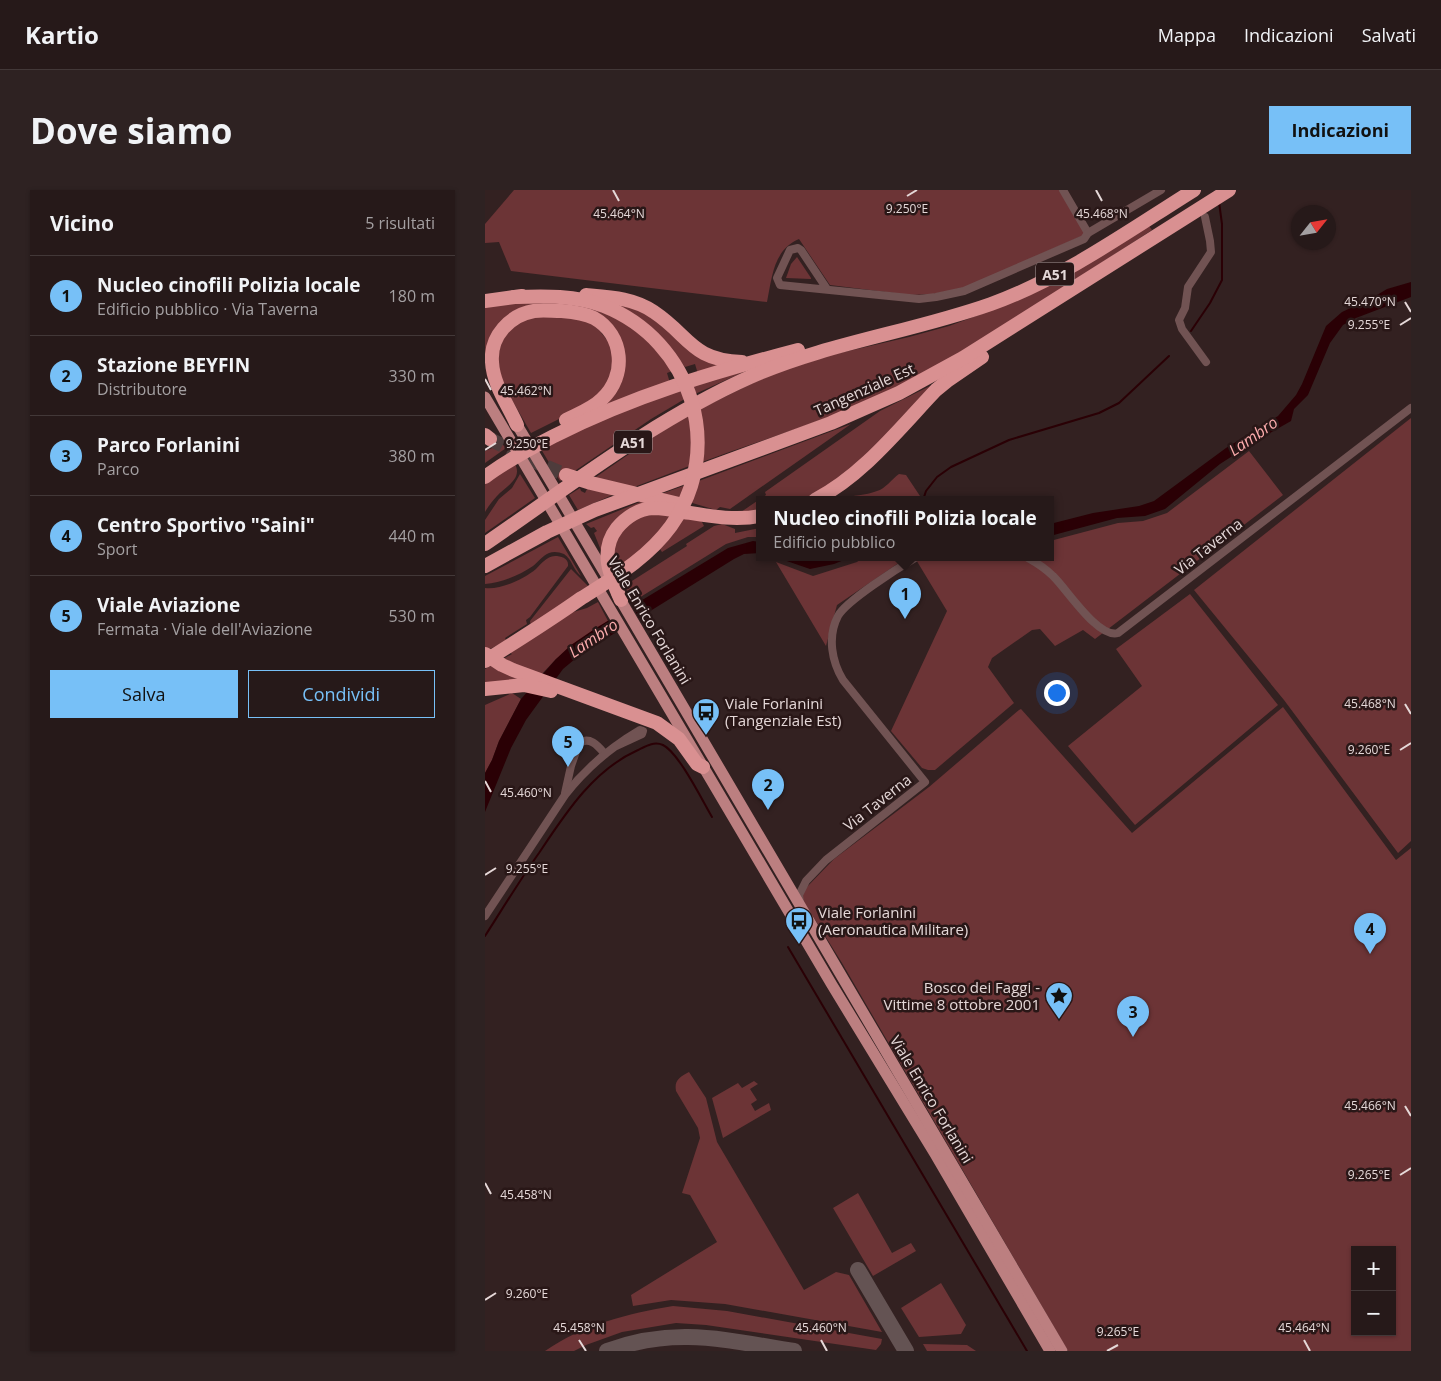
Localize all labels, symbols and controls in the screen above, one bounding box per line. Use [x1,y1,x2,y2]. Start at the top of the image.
text: Kartio [25,18,99,51]
text: Mappa [1158,23,1216,47]
text: Indicazioni [1244,23,1334,47]
text: Salvati [1362,23,1416,47]
button: Indicazioni [1269,106,1411,154]
text: Dove siamo [30,107,233,154]
text: 9.250°E [886,200,928,217]
text: 45.464°N [593,205,645,222]
text: 45.468°N [1076,205,1128,222]
north arrow [1291,205,1336,250]
text: Vicino [50,209,114,237]
text: 5 risultati [365,212,435,234]
road number: A51 [1036,262,1074,286]
text: Nucleo cinofili Polizia locale [97,272,361,298]
text: 1 [61,285,71,307]
text: 180 m [389,285,435,307]
text: 45.470°N [1344,293,1396,310]
text: Edificio pubblico · Via Taverna [97,298,318,320]
text: 9.255°E [1348,316,1390,333]
text: Stazione BEYFIN [97,352,250,378]
street label: Tangenziale Est [811,358,917,420]
text: 2 [61,365,71,387]
text: 330 m [389,365,435,387]
text: Distributore [97,378,187,400]
text: 45.462°N [500,382,552,399]
water label: Lambro [1224,411,1282,461]
road number: A51 [614,430,652,454]
text: Parco Forlanini [97,432,240,458]
text: 9.250°E [506,435,548,452]
text: 3 [61,445,71,467]
text: 380 m [389,445,435,467]
text: Parco [97,458,139,480]
popup [756,496,1054,561]
text: Nucleo cinofili Polizia locale [773,505,1037,531]
text: Centro Sportivo "Saini" [97,512,315,538]
street label: Via Taverna [1170,513,1246,579]
text: 4 [61,525,71,547]
text: 440 m [389,525,435,547]
text: Edificio pubblico [773,531,895,553]
text: Sport [97,538,137,560]
street label: Viale Enrico Forlanini [604,552,696,688]
pin: 1 [889,578,921,619]
text: Viale Aviazione [97,592,240,618]
text: 5 [61,605,71,627]
text: 530 m [389,605,435,627]
water label: Lambro [564,613,622,663]
text: Fermata · Viale dell'Aviazione [97,618,313,640]
button: Salva [50,670,238,718]
button: Condividi [248,670,435,718]
your location [1044,680,1070,706]
place label: Viale Forlanini (Tangenziale Est) [725,693,842,730]
text: 45.468°N [1344,695,1396,712]
bus stop icon: Viale Forlanini (Tangenziale Est) [691,697,721,736]
pin: 5 [552,726,584,767]
text: 9.260°E [1348,741,1390,758]
pin: 2 [752,769,784,810]
street label: Via Taverna [839,769,915,835]
text: 45.460°N [500,784,552,801]
text: 9.255°E [506,860,548,877]
place label: Viale Forlanini (Aeronautica Militare) [818,902,968,939]
bus stop icon: Viale Forlanini (Aeronautica Militare) [784,906,814,945]
pin: 4 [1354,913,1386,954]
place label: Bosco dei Faggi - Vittime 8 ottobre 2001 [883,977,1040,1014]
place icon: Bosco dei Faggi - Vittime 8 ottobre 2001 [1044,981,1074,1020]
pin: 3 [1117,996,1149,1037]
street label: Viale Enrico Forlanini [886,1031,978,1167]
text: 45.466°N [1344,1097,1396,1114]
text: 9.265°E [1348,1166,1390,1183]
text: 45.458°N [500,1186,552,1203]
map controls [1351,1246,1396,1336]
button: + [1351,1246,1396,1291]
text: 9.260°E [506,1285,548,1302]
button: − [1351,1291,1396,1336]
text: 45.458°N [553,1319,605,1336]
text: 45.460°N [795,1319,847,1336]
text: 45.464°N [1278,1319,1330,1336]
text: 9.265°E [1097,1323,1139,1340]

